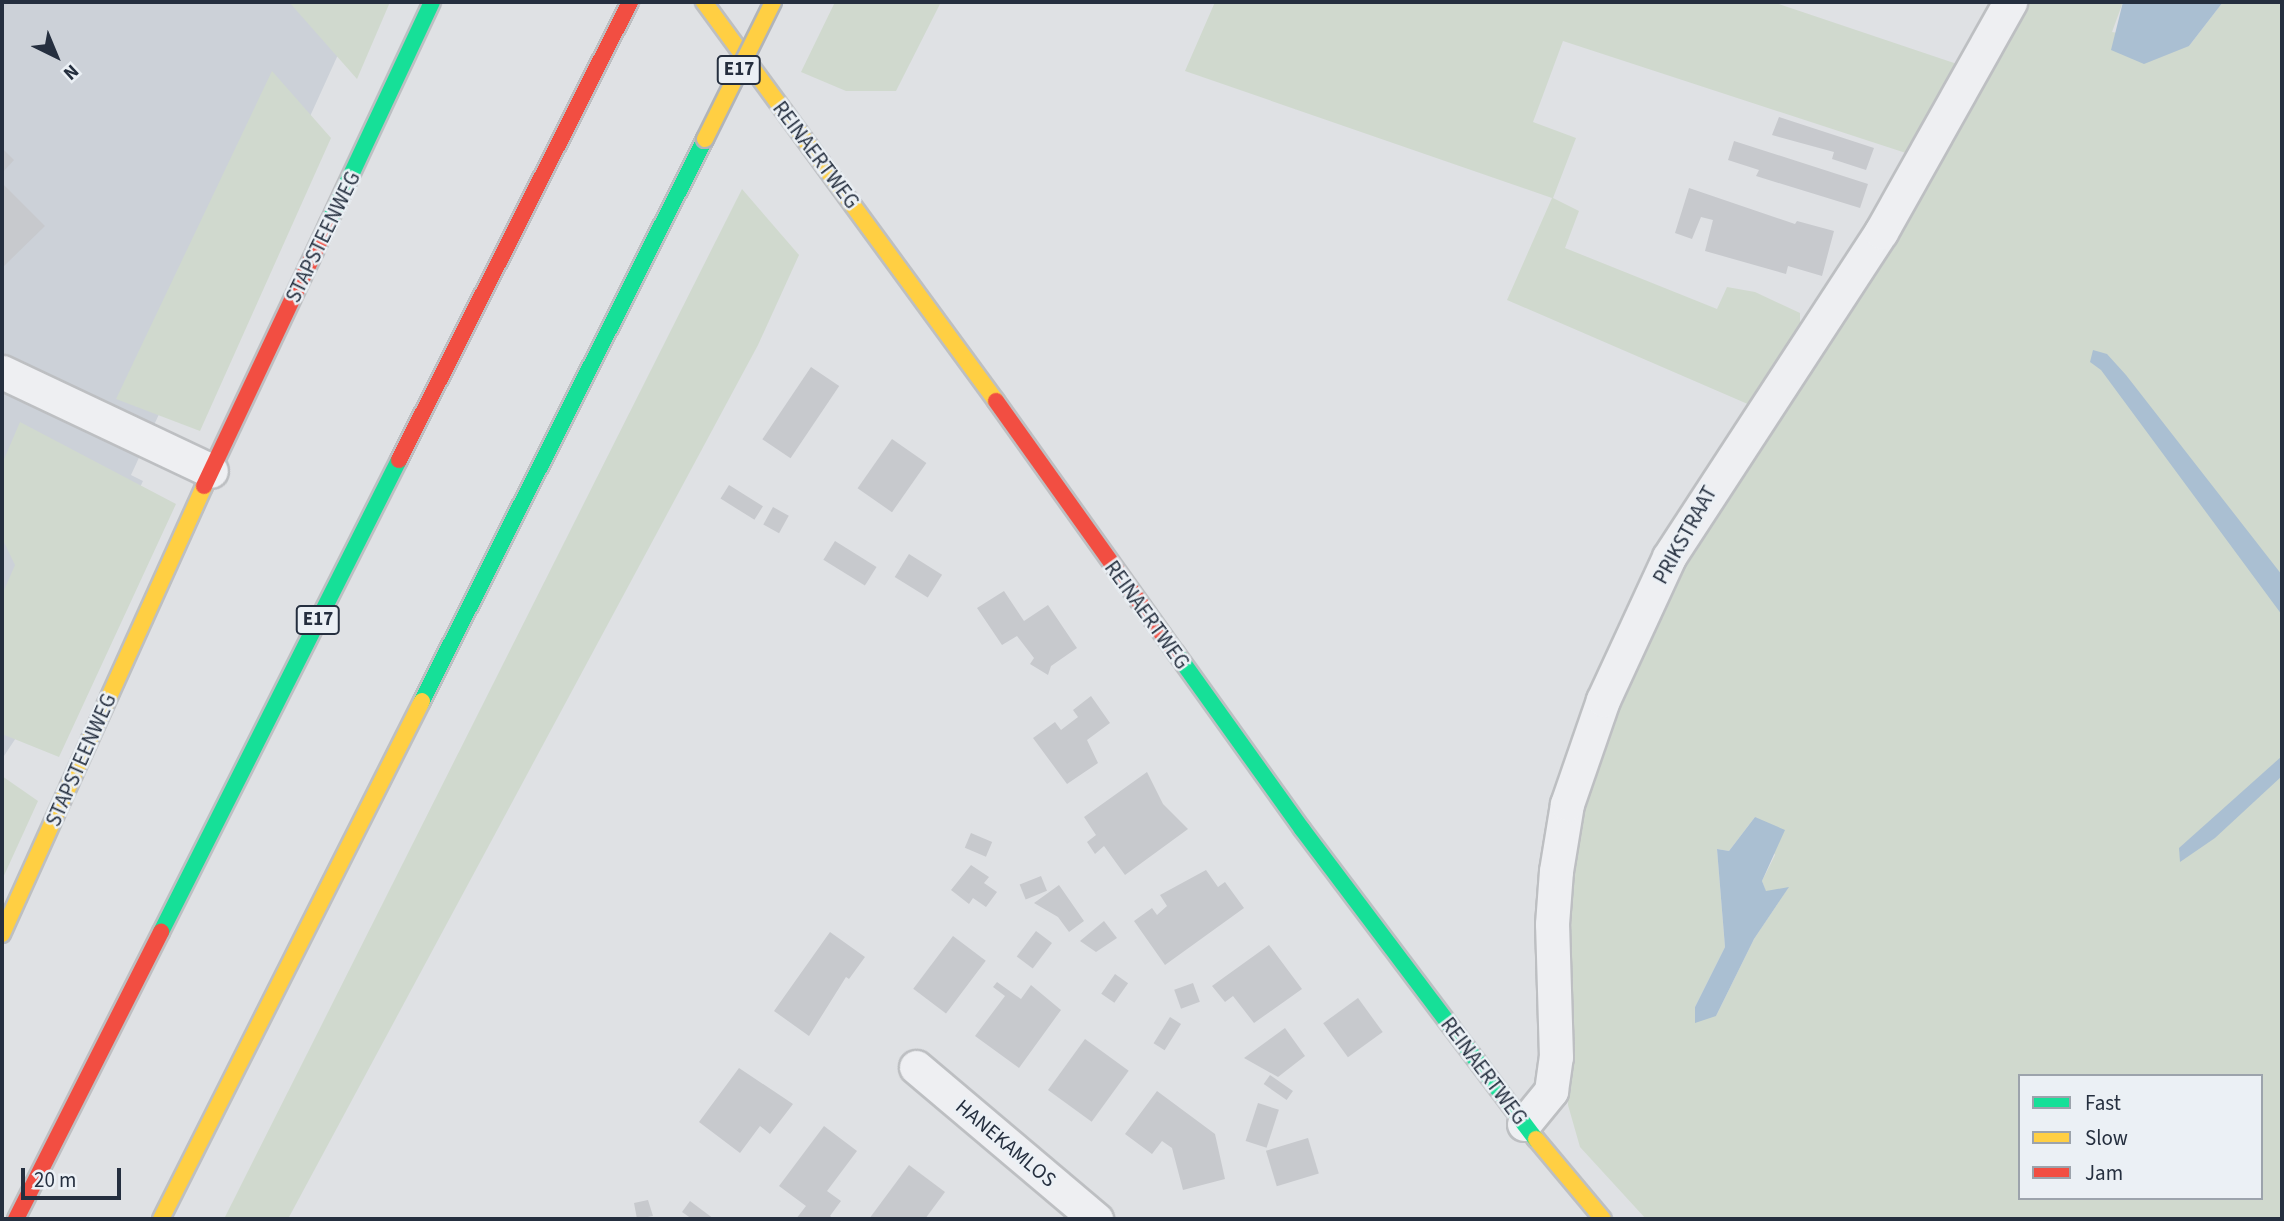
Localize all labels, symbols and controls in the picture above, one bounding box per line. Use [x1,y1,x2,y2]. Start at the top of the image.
north arrow [21,21,91,91]
road number: E17 [716,54,762,86]
text: N [57,58,84,86]
street label: REINAERTWEG [767,96,865,214]
street label: STAPSTEENWEG [280,167,366,307]
street label: PRIKSTRAAT [1648,482,1722,588]
street label: REINAERTWEG [1099,556,1195,674]
road number: E17 [295,604,341,636]
street label: STAPSTEENWEG [40,690,122,830]
street label: REINAERTWEG [1435,1012,1533,1130]
legend [2018,1074,2263,1200]
text: Fast [2085,1088,2121,1118]
street label: HANEKAMLOS [951,1094,1061,1192]
text: Slow [2085,1123,2128,1153]
scale bar [24,1154,124,1198]
text: Jam [2085,1158,2123,1188]
text: 20 m [34,1165,76,1195]

